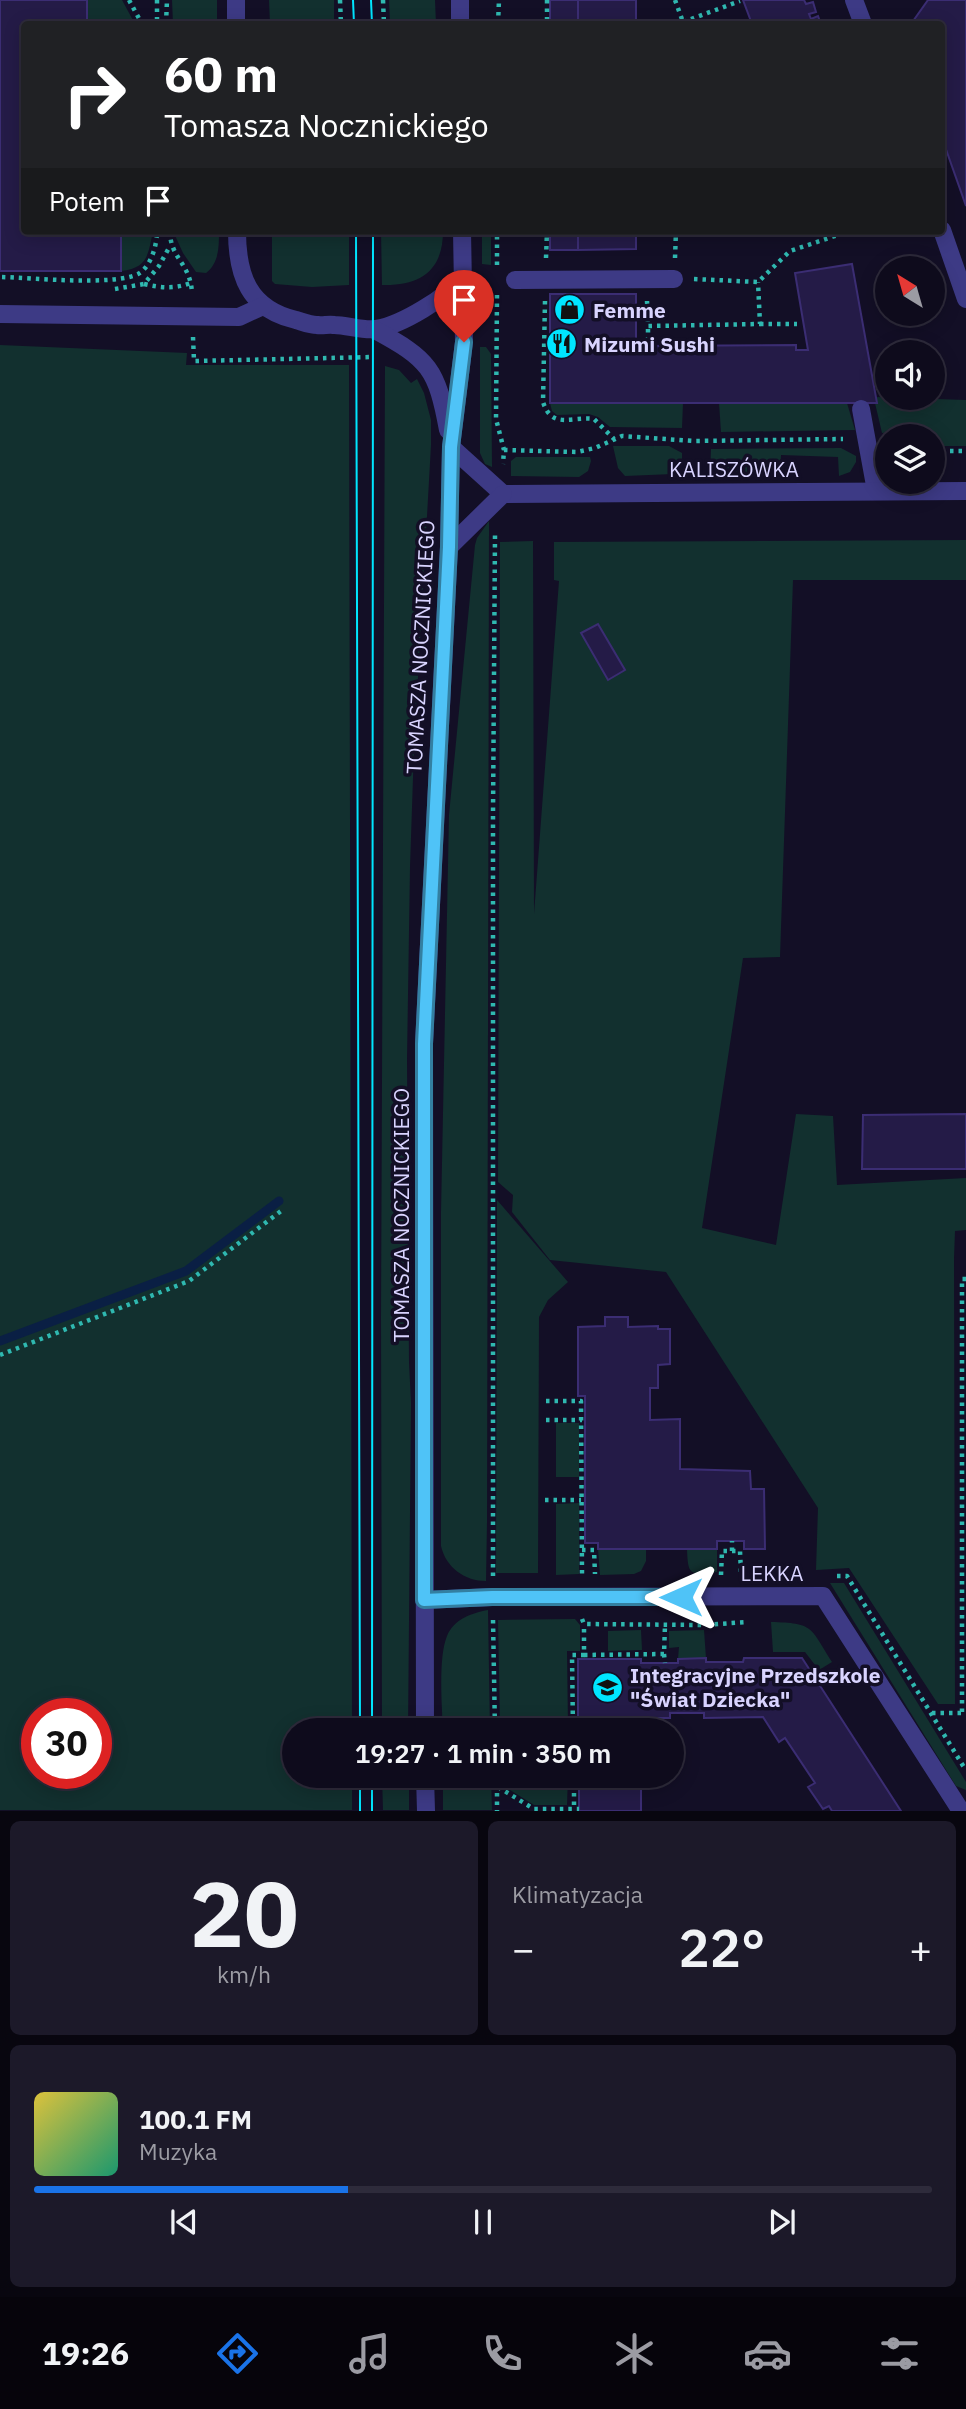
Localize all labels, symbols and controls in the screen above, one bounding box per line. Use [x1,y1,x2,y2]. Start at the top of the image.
text: 60 m [164,42,278,105]
icon: right [49,49,140,140]
text: Tomasza Nocznickiego [164,104,489,146]
icon: arrive [139,182,177,220]
text: Potem [49,184,125,218]
north arrow [875,256,945,326]
map controls [875,256,945,494]
pin [434,270,494,342]
icon: arrive [445,281,483,319]
shop icon: Femme [553,293,587,327]
place label: Femme [593,296,666,324]
restaurant icon: Mizumi Sushi [544,327,578,361]
place label: Mizumi Sushi [584,330,715,358]
button: sound [875,340,945,410]
button: layers [875,424,945,494]
street label: KALISZÓWKA [669,455,799,483]
street label: TOMASZA NOCZNICKIEGO [399,519,441,775]
street label: TOMASZA NOCZNICKIEGO [387,1088,415,1342]
street label: LEKKA [741,1559,803,1587]
position arrow [644,1560,718,1634]
place label: Integracyjne Przedszkole "Świat Dziecka" [630,1661,881,1713]
school or university icon: Integracyjne Przedszkole "Świat Dziecka" [590,1670,624,1704]
speed limit sign: 30 [21,1698,112,1789]
text: 19:27 · 1 min · 350 m [355,1736,611,1770]
text: 20 [189,1854,299,1972]
text: Klimatyzacja [512,1879,643,1909]
text: 22° [679,1914,765,1981]
text: − [512,1924,535,1973]
text: + [909,1924,932,1973]
text: km/h [217,1959,271,1989]
text: 100.1 FM [139,2102,252,2136]
text: Muzyka [139,2136,217,2166]
icon: previous [165,2203,203,2241]
icon: pause [464,2203,502,2241]
icon: next [763,2203,801,2241]
icon: directions [213,2329,262,2378]
icon: music [345,2329,394,2378]
icon: phone [478,2329,527,2378]
icon: climate [610,2329,659,2378]
icon: car [743,2329,792,2378]
icon: filters [875,2329,924,2378]
text: 19:26 [42,2332,129,2374]

